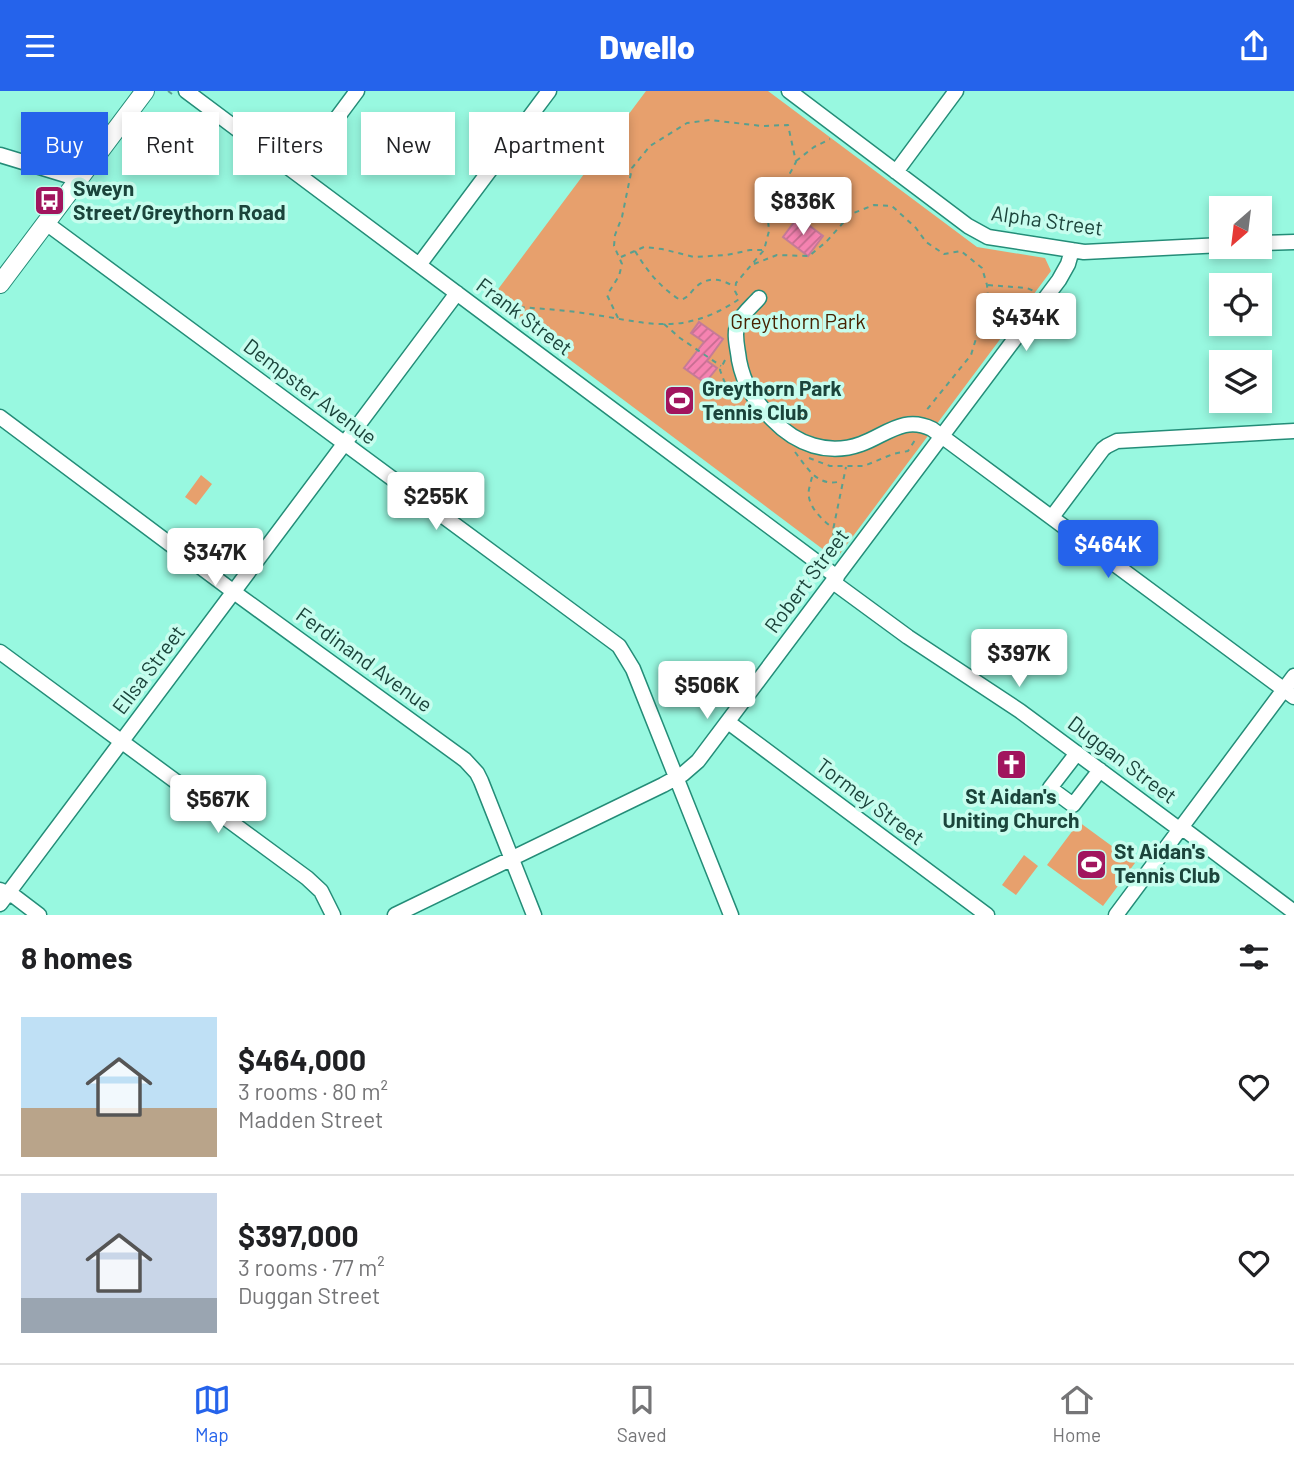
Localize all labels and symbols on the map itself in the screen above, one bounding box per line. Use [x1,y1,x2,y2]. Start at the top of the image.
place label: Sweyn Street/Greythorn Road [73,175,286,224]
pin: $836K [754,177,852,237]
bus stop icon: Sweyn Street/Greythorn Road [33,184,67,218]
north arrow [1209,196,1272,259]
street label: Alpha Street [990,199,1105,240]
street label: Frank Street [472,272,578,360]
pin: $434K [977,293,1075,353]
park label: Greythorn Park [730,308,866,333]
street label: Dempster Avenue [239,333,382,449]
place label: Greythorn Park Tennis Club [702,375,842,424]
sports icon: Greythorn Park Tennis Club [662,384,696,418]
pin: $255K [387,473,485,532]
pin: $464K [1059,521,1157,580]
street label: Robert Street [759,523,853,637]
pin: $347K [166,529,264,588]
street label: Ferdinand Avenue [292,601,438,717]
street label: Ellsa Street [106,620,189,718]
pin: $397K [970,629,1068,689]
pin: $506K [658,661,756,721]
street label: Duggan Street [1063,710,1182,808]
church icon: St Aidan's Uniting Church [994,748,1028,782]
street label: Tormey Street [812,752,930,850]
pin: $567K [169,775,267,835]
place label: St Aidan's Uniting Church [943,783,1079,832]
place label: St Aidan's Tennis Club [1114,838,1220,887]
sports icon: St Aidan's Tennis Club [1074,847,1108,881]

